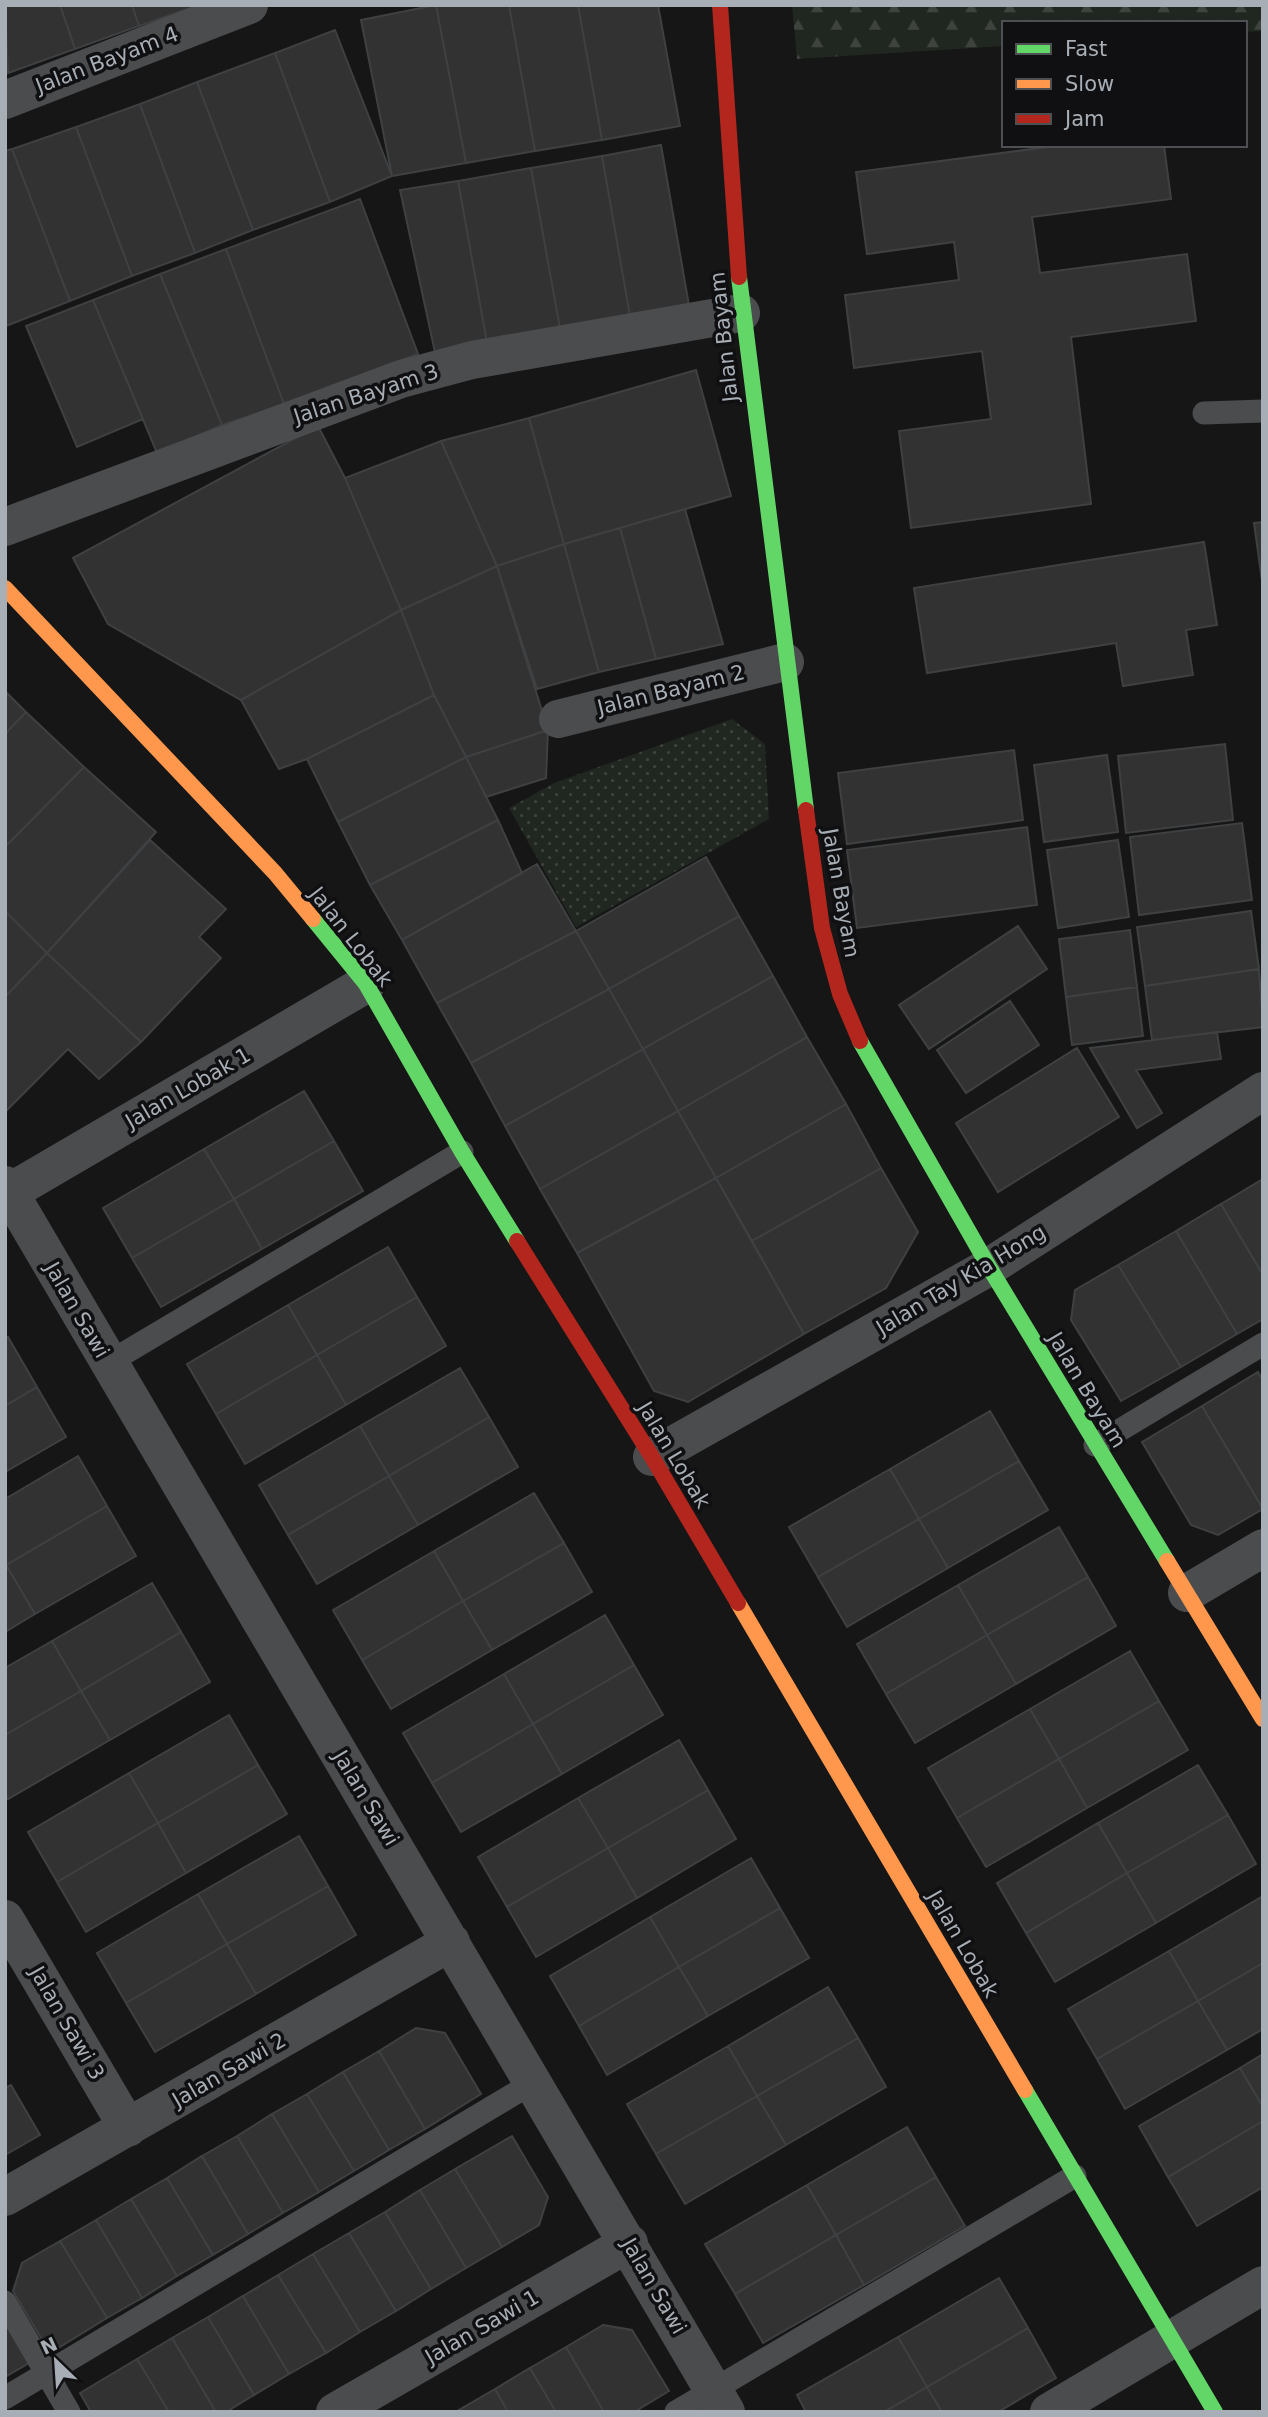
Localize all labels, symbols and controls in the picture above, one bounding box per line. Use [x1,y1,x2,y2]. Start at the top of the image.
legend [1002,21,1247,147]
street label: Jalan Bayam 4 [30,22,182,99]
text: Fast [1065,37,1107,61]
text: Slow [1065,72,1114,96]
text: Jam [1063,107,1105,131]
street label: Jalan Bayam [705,271,743,405]
street label: Jalan Bayam 3 [289,359,441,429]
street label: Jalan Bayam 2 [593,660,747,720]
street label: Jalan Bayam [817,825,864,959]
street label: Jalan Lobak [303,881,398,992]
street label: Jalan Lobak 1 [120,1043,255,1134]
street label: Jalan Tay Kia Hong [870,1220,1050,1341]
street label: Jalan Sawi [39,1256,114,1362]
street label: Jalan Bayam [1042,1326,1131,1452]
street label: Jalan Lobak [632,1396,716,1513]
street label: Jalan Sawi [327,1744,404,1850]
street label: Jalan Lobak [922,1884,1004,2003]
street label: Jalan Sawi 3 [24,1960,109,2084]
street label: Jalan Sawi 2 [166,2028,290,2113]
street label: Jalan Sawi [616,2232,691,2338]
street label: Jalan Sawi 1 [419,2285,543,2370]
north arrow [21,2326,91,2396]
text: N [37,2332,61,2359]

